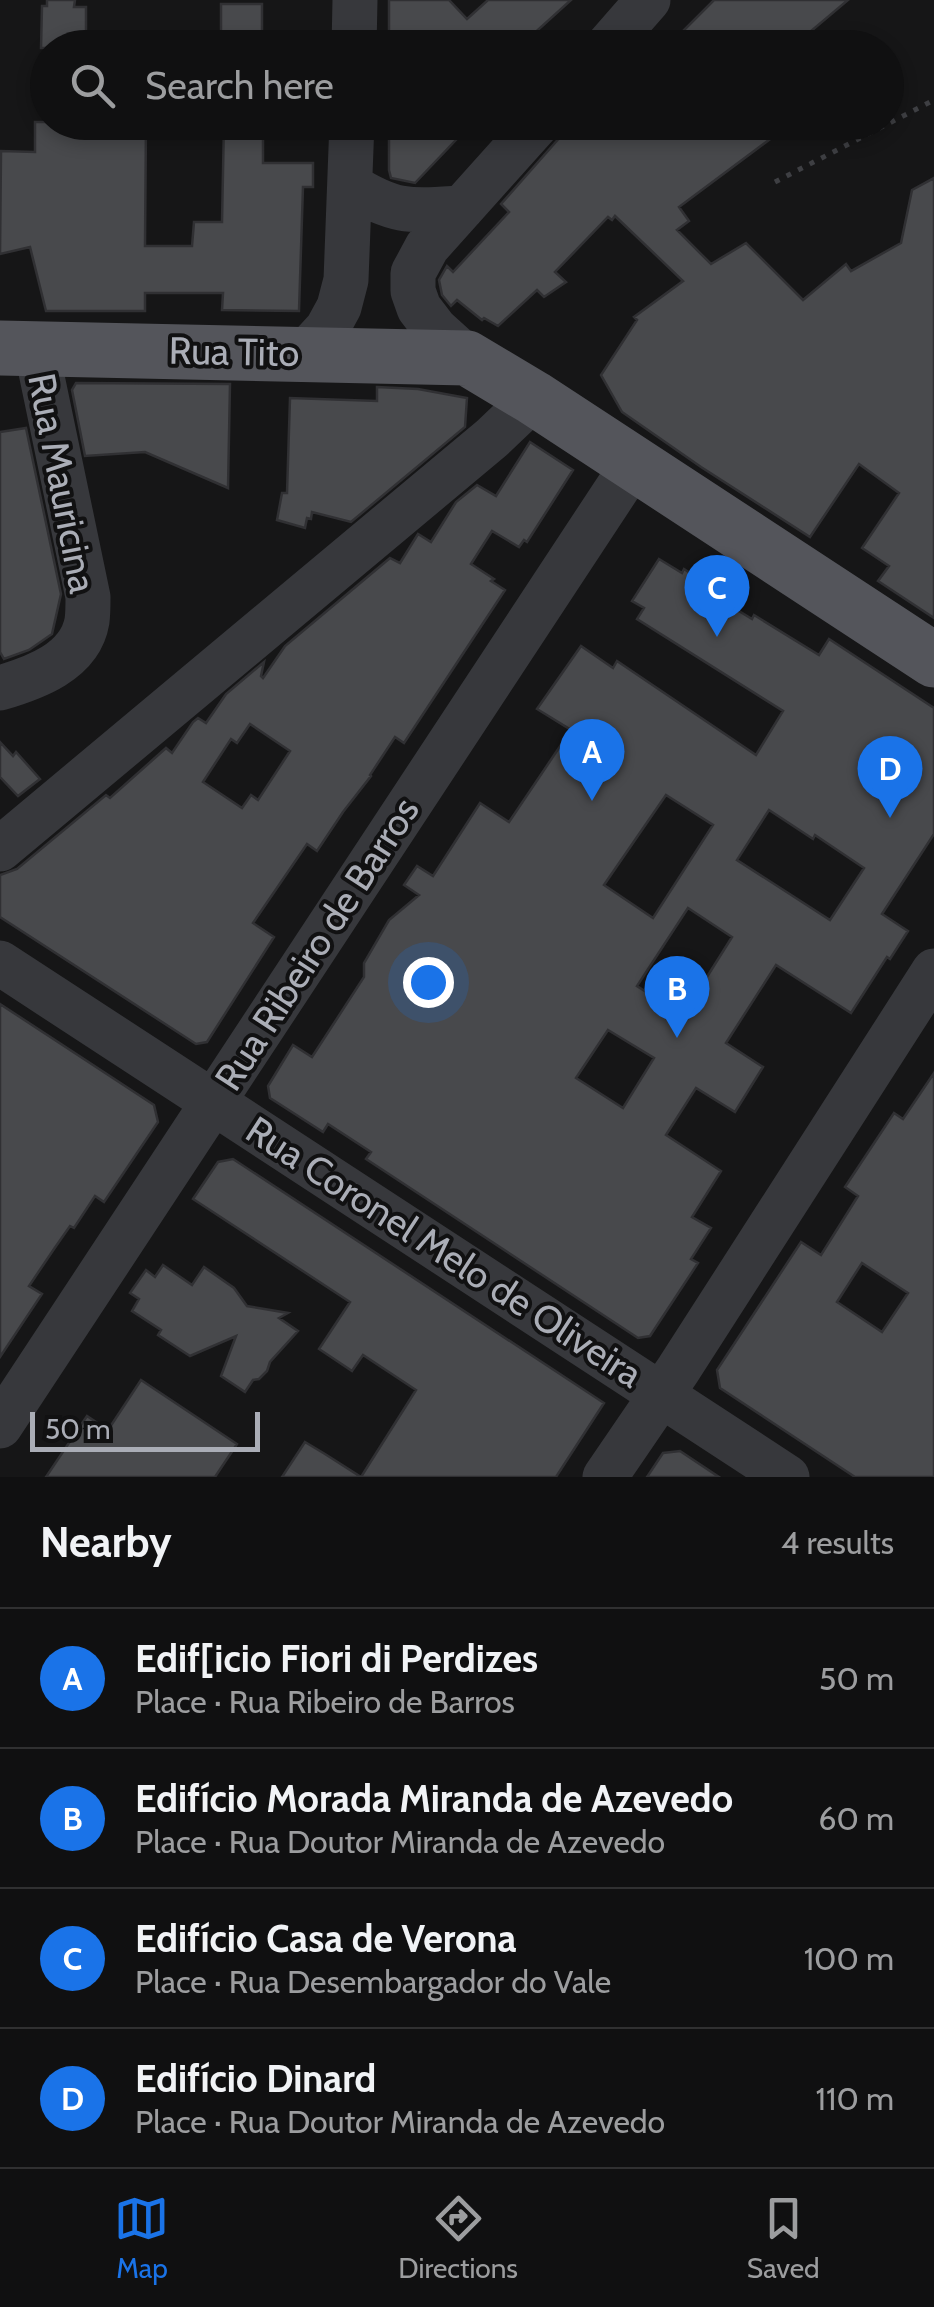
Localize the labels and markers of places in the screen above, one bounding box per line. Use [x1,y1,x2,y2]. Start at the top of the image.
pin: C [684,554,750,637]
pin: A [560,718,624,801]
pin: D [858,736,922,818]
pin: B [644,956,710,1038]

